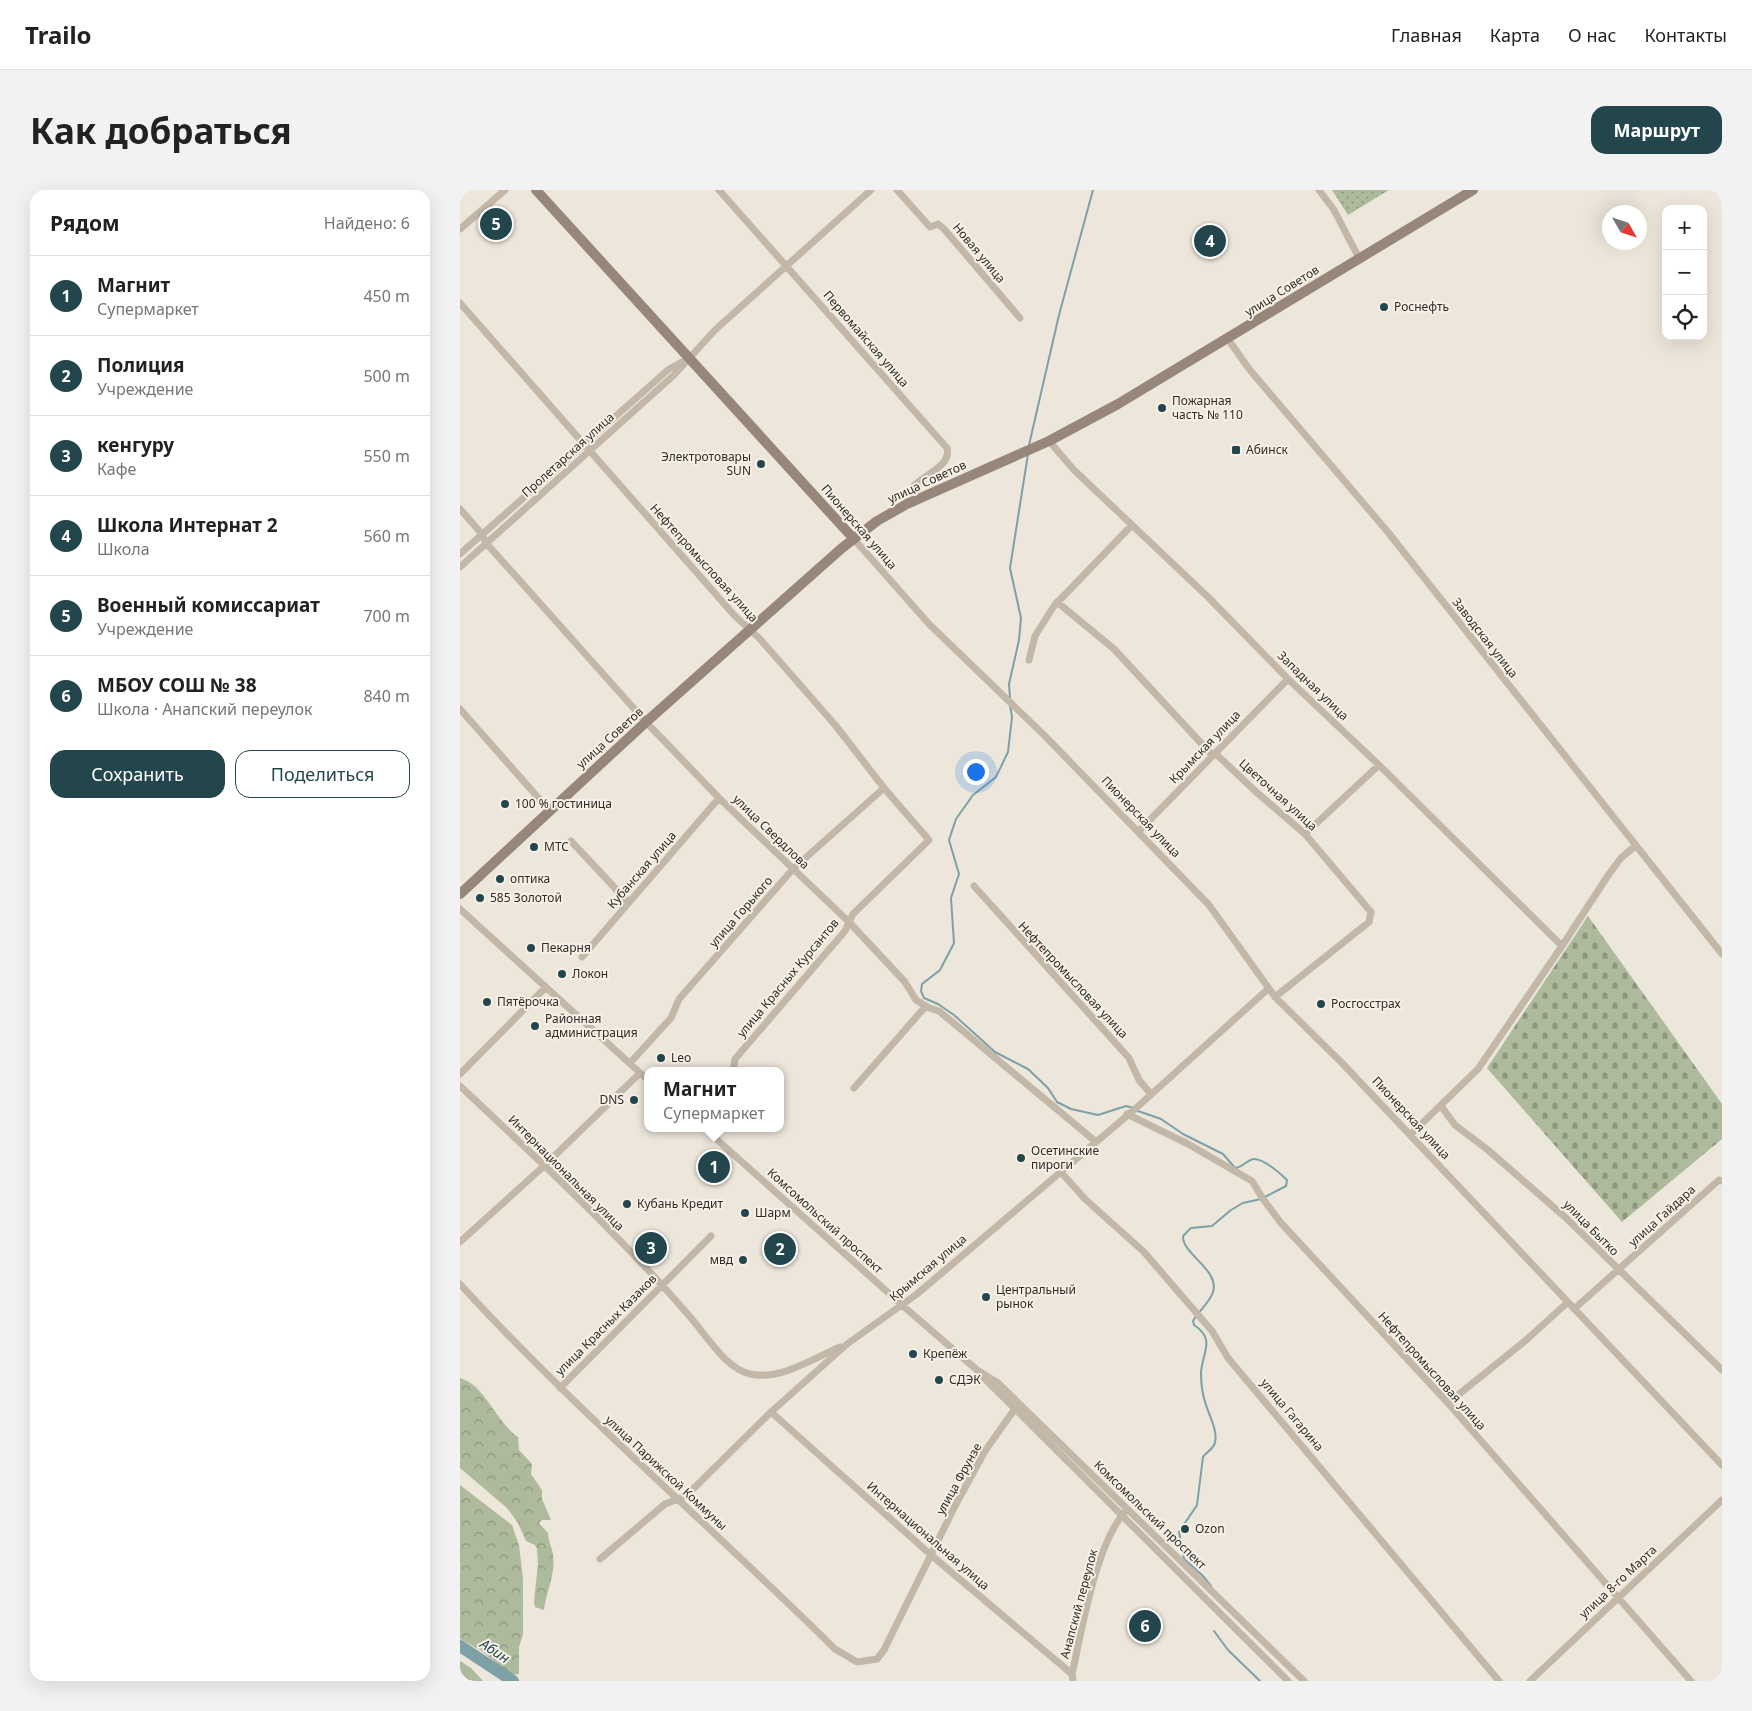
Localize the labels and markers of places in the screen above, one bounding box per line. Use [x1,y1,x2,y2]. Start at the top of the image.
pin: 5 [480,205,512,243]
pin: 4 [1194,222,1226,260]
place label: Роснефть [1394,298,1449,315]
marker: Роснефть [1378,301,1390,313]
place label: Пожарная часть № 110 [1172,392,1243,423]
marker: Пожарная часть № 110 [1156,402,1168,414]
place label: Абинск [1246,441,1289,458]
marker: Абинск [1230,444,1242,456]
place label: Электротовары SUN [661,448,751,479]
marker: Электротовары SUN [755,458,767,470]
place label: 100 % гостиница [515,795,612,812]
marker: 100 % гостиница [499,798,511,810]
place label: МТС [544,838,569,855]
marker: МТС [528,841,540,853]
place label: оптика [510,870,550,887]
marker: оптика [494,873,506,885]
place label: 585 Золотой [490,889,562,906]
marker: 585 Золотой [474,892,486,904]
place label: Пекарня [541,939,591,956]
marker: Пекарня [525,942,537,954]
place label: Локон [572,965,608,982]
marker: Локон [556,968,568,980]
place label: Пятёрочка [497,993,559,1010]
place label: Росгосстрах [1331,995,1401,1012]
marker: Пятёрочка [481,996,493,1008]
marker: Росгосстрах [1315,998,1327,1010]
place label: Районная администрация [545,1010,638,1041]
marker: Районная администрация [529,1020,541,1032]
place label: Leo [671,1049,691,1066]
marker: Leo [655,1052,667,1064]
place label: DNS [600,1091,624,1108]
marker: DNS [628,1094,640,1106]
place label: Осетинские пироги [1031,1142,1100,1173]
pin: 1 [698,1148,730,1186]
marker: Осетинские пироги [1015,1152,1027,1164]
place label: Кубань Кредит [637,1195,723,1212]
marker: Кубань Кредит [621,1198,633,1210]
place label: Шарм [755,1204,791,1221]
marker: Шарм [739,1207,751,1219]
pin: 3 [635,1229,667,1267]
pin: 2 [764,1230,796,1268]
place label: мвд [710,1251,734,1268]
marker: мвд [737,1254,749,1266]
place label: Центральный рынок [996,1281,1076,1312]
marker: Центральный рынок [980,1291,992,1303]
place label: Крепёж [923,1345,968,1362]
marker: Крепёж [907,1348,919,1360]
place label: СДЭК [949,1371,981,1388]
marker: СДЭК [933,1374,945,1386]
place label: Ozon [1195,1520,1225,1537]
marker: Ozon [1179,1523,1191,1535]
pin: 6 [1129,1607,1161,1645]

